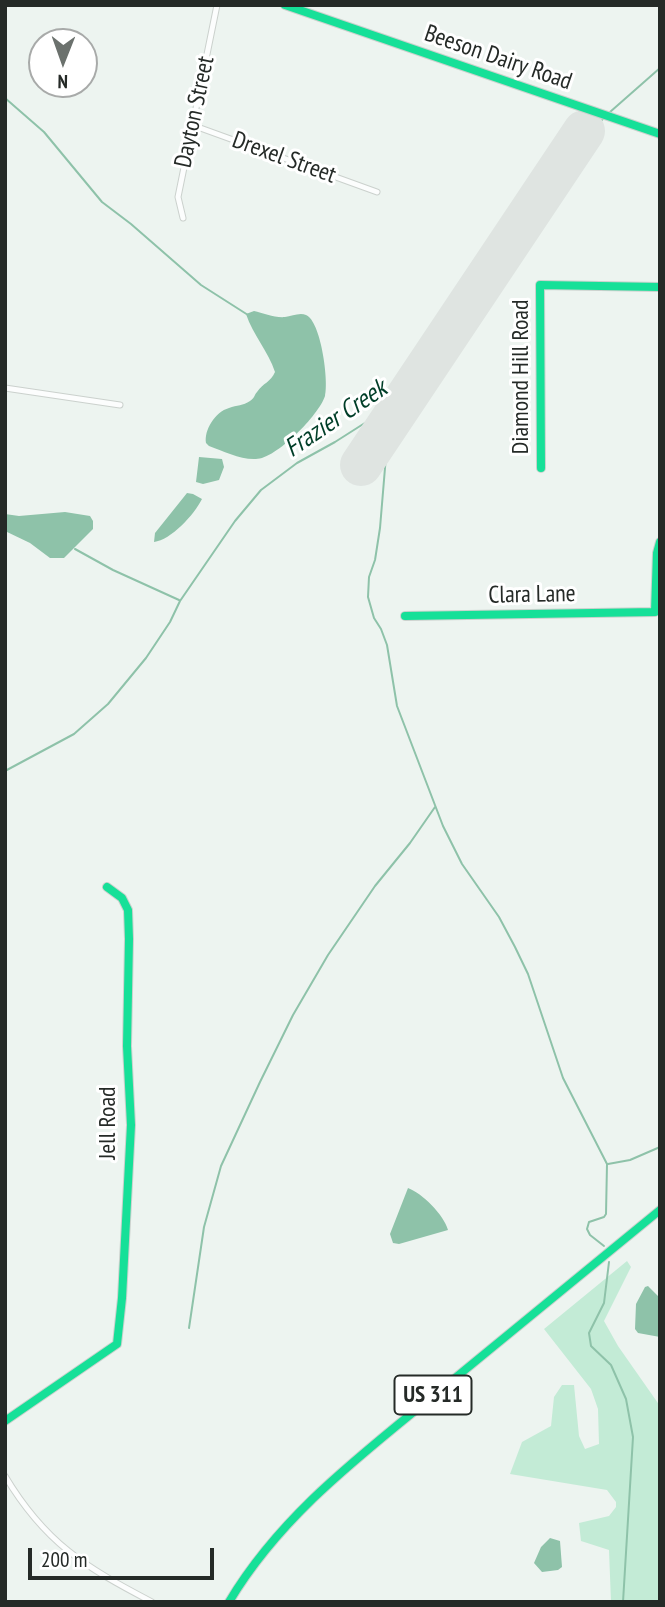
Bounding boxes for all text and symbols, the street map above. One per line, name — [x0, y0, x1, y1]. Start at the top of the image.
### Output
street label: Beeson Dairy Road — [420, 19, 576, 97]
north arrow — [28, 28, 98, 98]
street label: Dayton Street — [169, 54, 221, 170]
text: N — [57, 70, 68, 94]
street label: Drexel Street — [228, 126, 340, 190]
street label: Diamond Hill Road — [507, 300, 535, 454]
water label: Frazier Creek — [279, 373, 393, 465]
street label: Clara Lane — [488, 580, 576, 610]
street label: Jell Road — [94, 1087, 122, 1159]
road number: US 311 — [394, 1376, 472, 1414]
scale bar — [32, 1534, 217, 1578]
text: 200 m — [41, 1546, 87, 1573]

